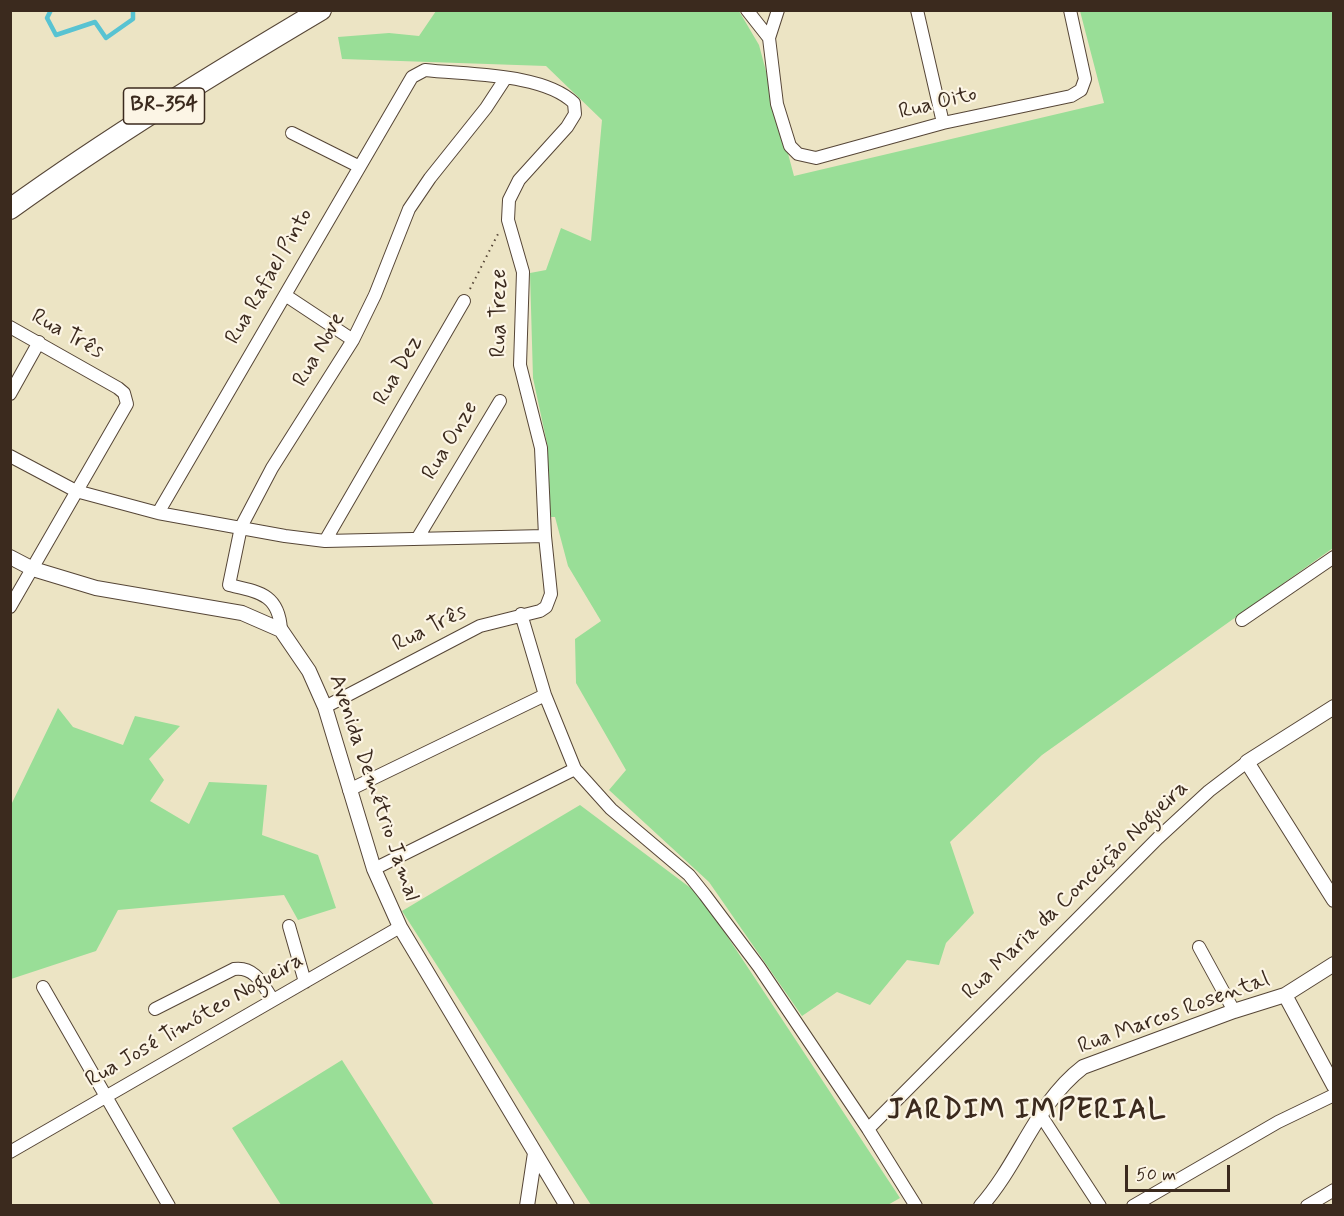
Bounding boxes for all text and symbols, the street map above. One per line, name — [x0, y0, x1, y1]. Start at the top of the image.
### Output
street label: Rua Oito — [896, 82, 980, 126]
road number: BR-354 — [124, 88, 204, 124]
street label: Rua Rafael Pinto — [220, 204, 320, 350]
street label: Rua Treze — [487, 269, 513, 357]
street label: Rua Três — [26, 304, 108, 366]
street label: Rua Nove — [288, 308, 352, 392]
street label: Rua Dez — [369, 331, 429, 411]
street label: Rua Onze — [417, 397, 485, 485]
street label: Rua Três — [389, 599, 471, 659]
street label: Avenida Demétrio Jamal — [322, 671, 424, 905]
street label: Rua Maria da Conceição Nogueira — [957, 776, 1195, 1006]
street label: Rua José Timóteo Nogueira — [81, 948, 309, 1094]
street label: Rua Marcos Rosental — [1075, 967, 1273, 1061]
district label: JARDIM IMPERIAL — [887, 1095, 1167, 1129]
scale bar — [1128, 1153, 1233, 1191]
text: 50 m — [1136, 1163, 1176, 1187]

